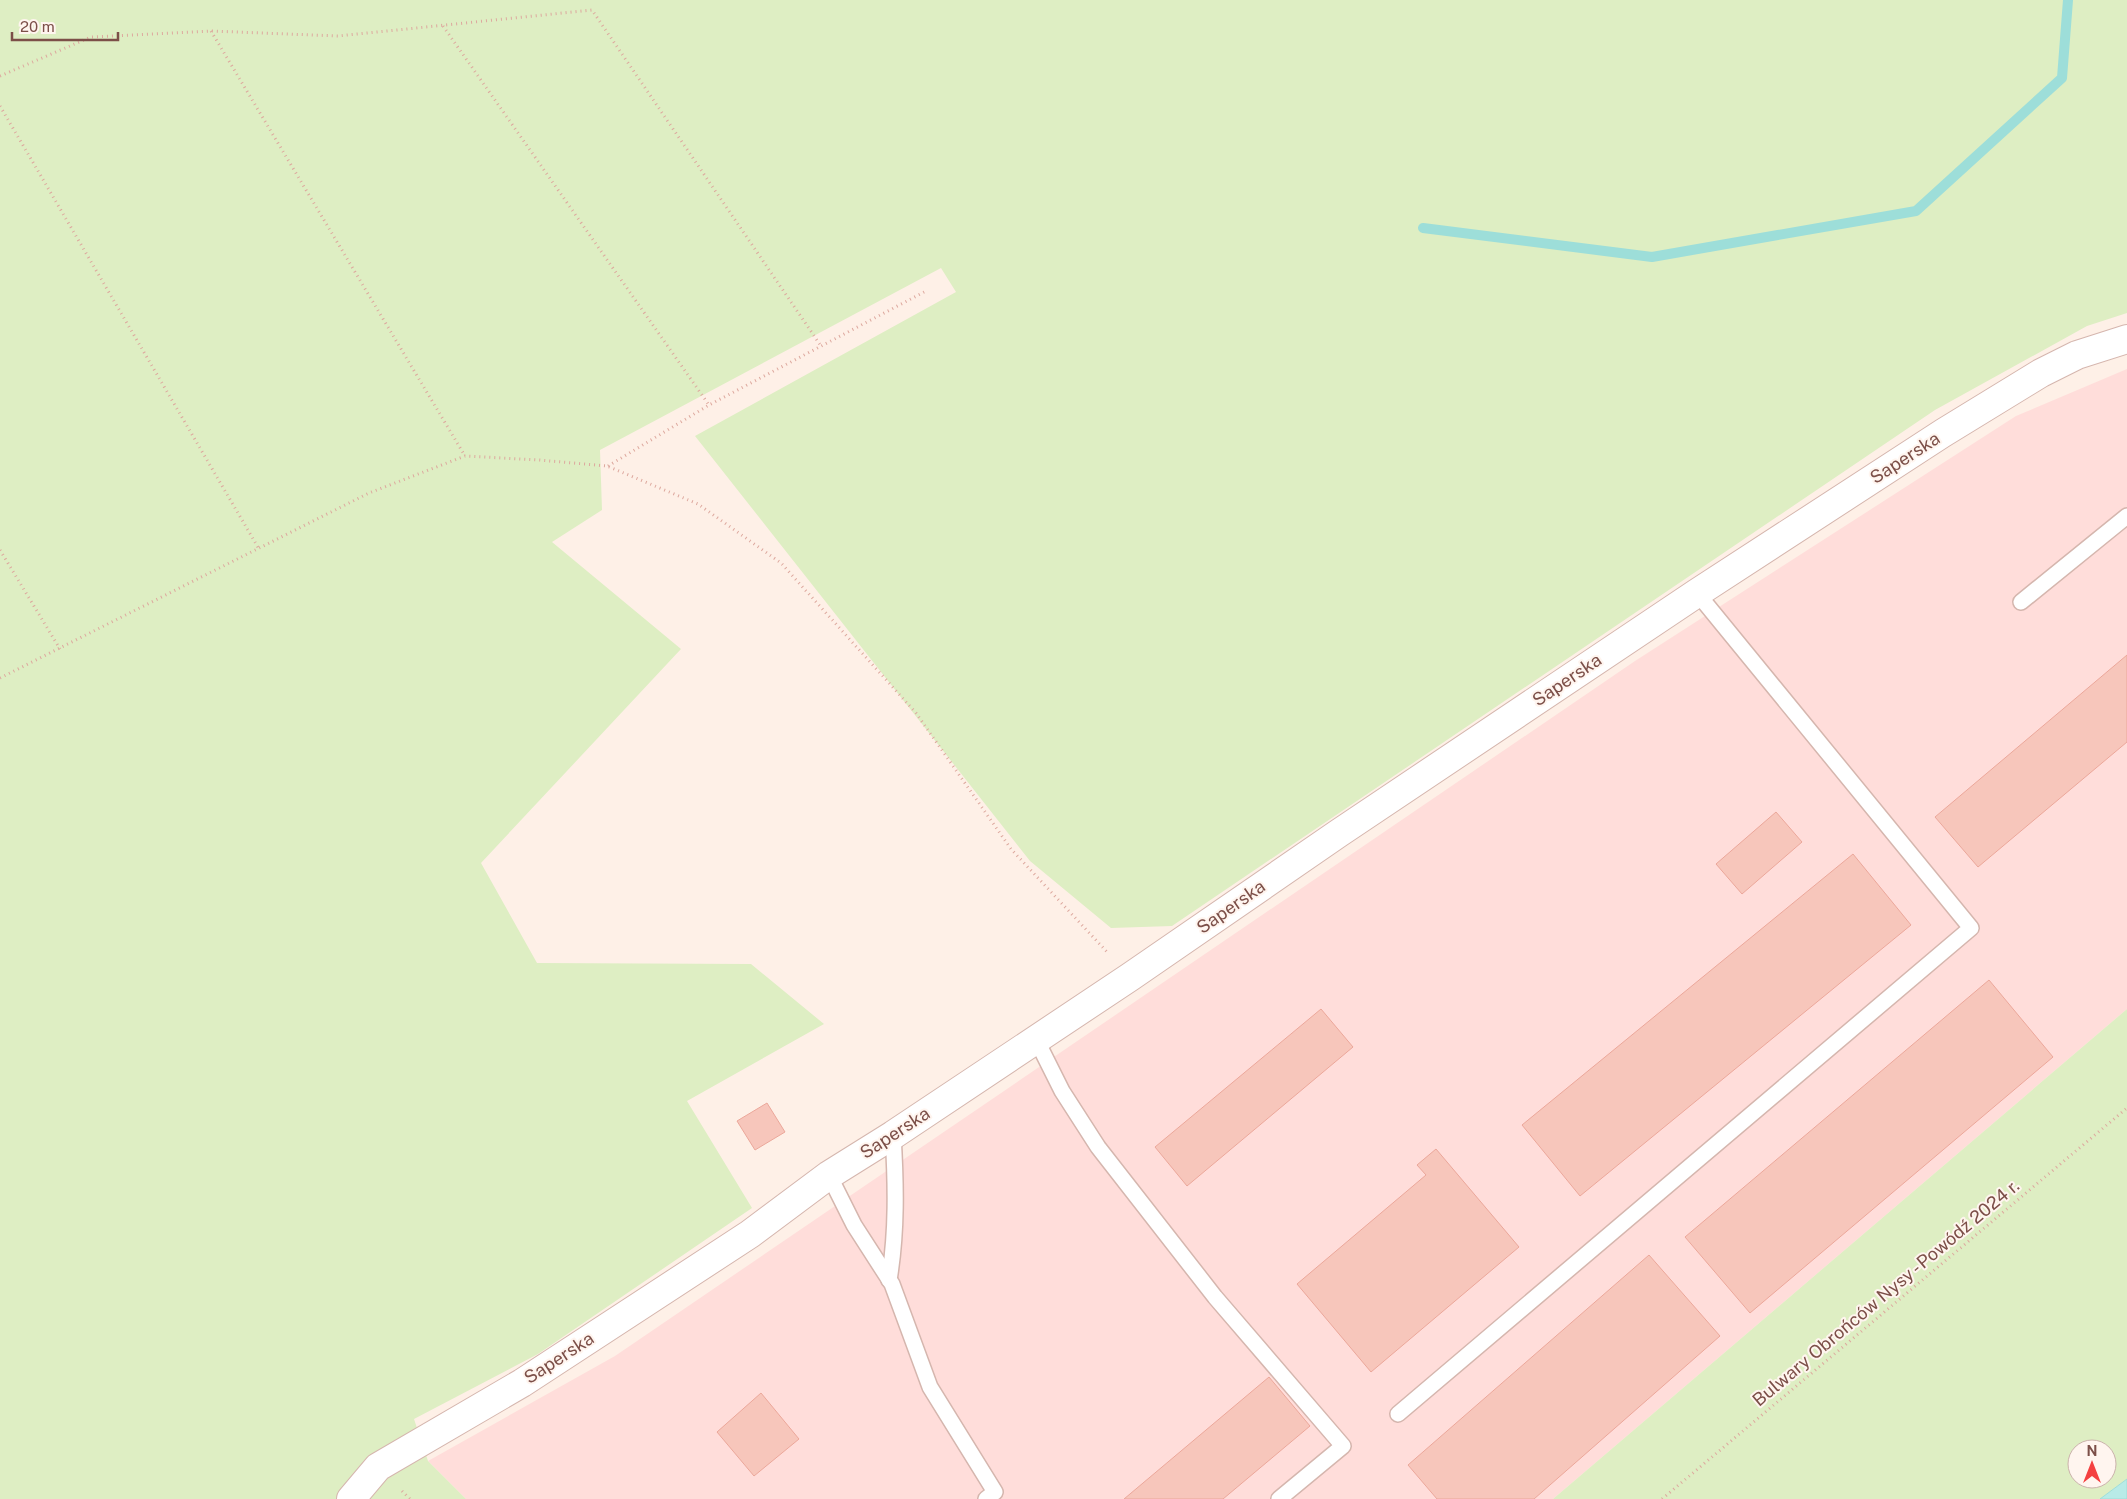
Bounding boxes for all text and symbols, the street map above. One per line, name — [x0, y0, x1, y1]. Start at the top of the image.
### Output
scale bar — [12, 10, 119, 42]
text: 20 m — [20, 18, 55, 35]
street label: Saperska — [1866, 427, 1943, 488]
street label: Saperska — [1528, 649, 1605, 710]
street label: Saperska — [1192, 875, 1269, 938]
street label: Saperska — [856, 1102, 933, 1163]
street label: Bulwary Obrońców Nysy - Powódź 2024 r. — [1748, 1175, 2023, 1410]
street label: Saperska — [520, 1327, 597, 1388]
north arrow — [2067, 1439, 2117, 1489]
text: N — [2087, 1443, 2097, 1459]

